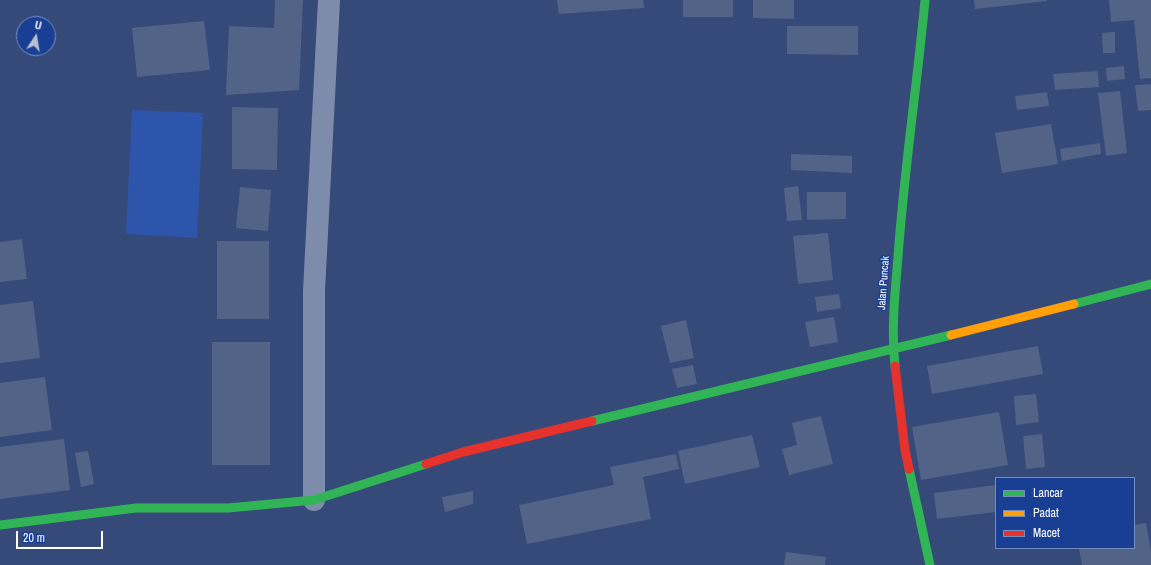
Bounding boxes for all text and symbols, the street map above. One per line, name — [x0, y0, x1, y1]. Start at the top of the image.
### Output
north arrow — [16, 16, 56, 56]
text: U — [34, 18, 43, 33]
street label: Jalan Puncak — [876, 256, 892, 310]
legend — [995, 477, 1135, 549]
text: Lancar — [1033, 485, 1063, 501]
text: Padat — [1033, 505, 1059, 521]
scale bar — [18, 523, 105, 549]
text: Macet — [1033, 525, 1060, 541]
text: 20 m — [23, 530, 45, 546]

